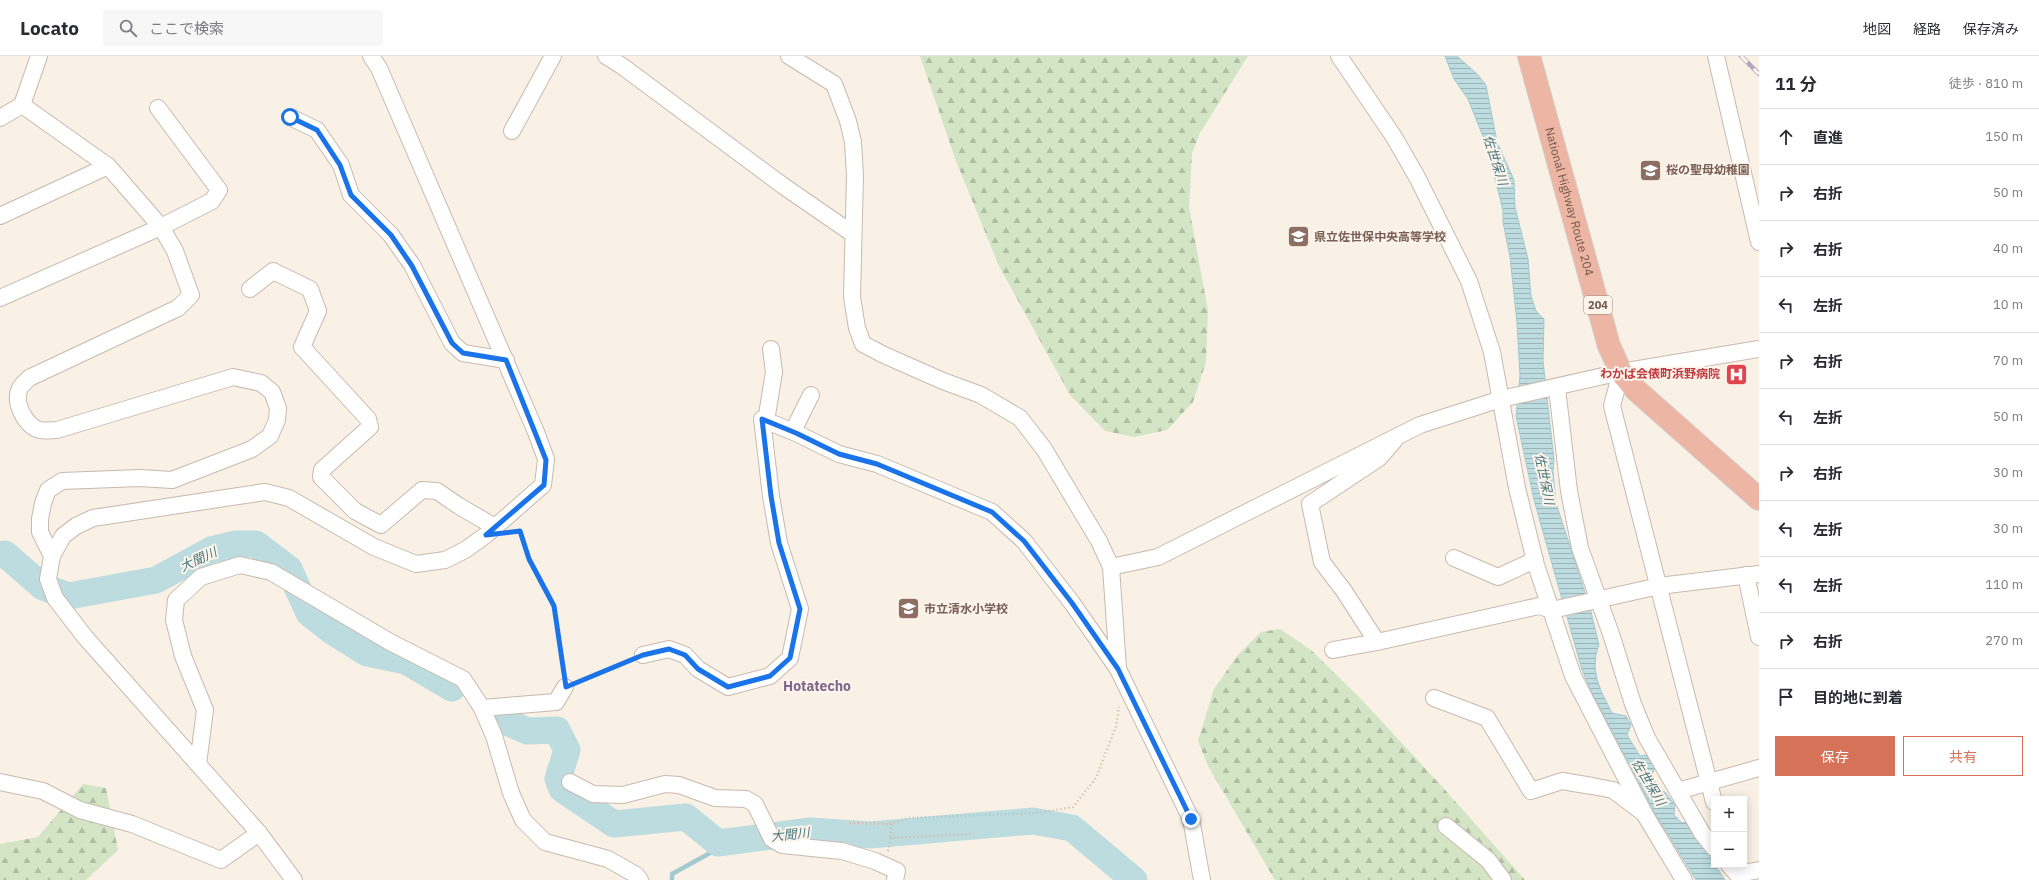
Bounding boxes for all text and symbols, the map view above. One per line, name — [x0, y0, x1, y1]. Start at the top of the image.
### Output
search box — [103, 10, 383, 46]
text: Locato — [20, 16, 79, 40]
icon: search — [117, 17, 139, 39]
text: ここで検索 — [149, 19, 224, 38]
text: 地図 — [1863, 20, 1891, 38]
text: 経路 — [1913, 20, 1941, 38]
text: 保存済み — [1963, 20, 2019, 38]
text: 11 分 — [1775, 73, 1816, 95]
text: 徒歩 · 810 m — [1949, 75, 2023, 92]
route start — [281, 108, 299, 126]
street label: National Highway Route 204 — [1542, 125, 1597, 277]
icon: ahead — [1775, 126, 1797, 148]
text: 直進 — [1813, 128, 1843, 147]
text: 150 m — [1985, 128, 2023, 145]
water label: 佐世保川 — [1479, 133, 1512, 189]
school or university icon: 桜の聖母幼稚園 — [1638, 157, 1664, 183]
place label: 桜の聖母幼稚園 — [1666, 162, 1750, 177]
icon: right — [1775, 182, 1797, 204]
text: 右折 — [1813, 184, 1843, 203]
text: 50 m — [1993, 184, 2023, 201]
school or university icon: 県立佐世保中央高等学校 — [1285, 224, 1311, 250]
place label: 県立佐世保中央高等学校 — [1314, 229, 1446, 244]
icon: right — [1775, 238, 1797, 260]
text: 右折 — [1813, 240, 1843, 259]
text: 40 m — [1993, 240, 2023, 257]
icon: left — [1775, 294, 1797, 316]
road number: 204 — [1584, 296, 1612, 314]
text: 左折 — [1813, 296, 1843, 315]
text: 10 m — [1993, 296, 2023, 313]
icon: right — [1775, 350, 1797, 372]
text: 右折 — [1813, 352, 1843, 371]
text: 70 m — [1993, 352, 2023, 369]
hospital icon: わかば会俵町浜野病院 — [1723, 361, 1749, 387]
place label: わかば会俵町浜野病院 — [1600, 366, 1720, 381]
icon: left — [1775, 406, 1797, 428]
text: 左折 — [1813, 408, 1843, 427]
text: 50 m — [1993, 408, 2023, 425]
water label: 佐世保川 — [1531, 452, 1559, 508]
icon: right — [1775, 462, 1797, 484]
text: 右折 — [1813, 464, 1843, 483]
text: 30 m — [1993, 464, 2023, 481]
icon: left — [1775, 518, 1797, 540]
text: 左折 — [1813, 520, 1843, 539]
text: 30 m — [1993, 520, 2023, 537]
water label: 大聞川 — [177, 543, 221, 575]
icon: left — [1775, 574, 1797, 596]
text: 左折 — [1813, 576, 1843, 595]
text: 110 m — [1985, 576, 2023, 593]
school or university icon: 市立清水小学校 — [895, 596, 921, 622]
place label: 市立清水小学校 — [924, 601, 1008, 616]
icon: right — [1775, 630, 1797, 652]
text: 右折 — [1813, 632, 1843, 651]
text: 270 m — [1985, 632, 2023, 649]
district label: Hotatecho — [783, 677, 851, 695]
icon: arrive — [1775, 686, 1797, 708]
text: 目的地に到着 — [1813, 688, 1903, 707]
button: 保存 — [1775, 736, 1895, 776]
button: 共有 — [1903, 736, 2023, 776]
water label: 佐世保川 — [1628, 756, 1670, 811]
map controls — [1711, 796, 1747, 868]
button: + — [1711, 796, 1747, 832]
route end — [1182, 810, 1200, 828]
water label: 大聞川 — [770, 824, 812, 845]
button: − — [1711, 832, 1747, 868]

